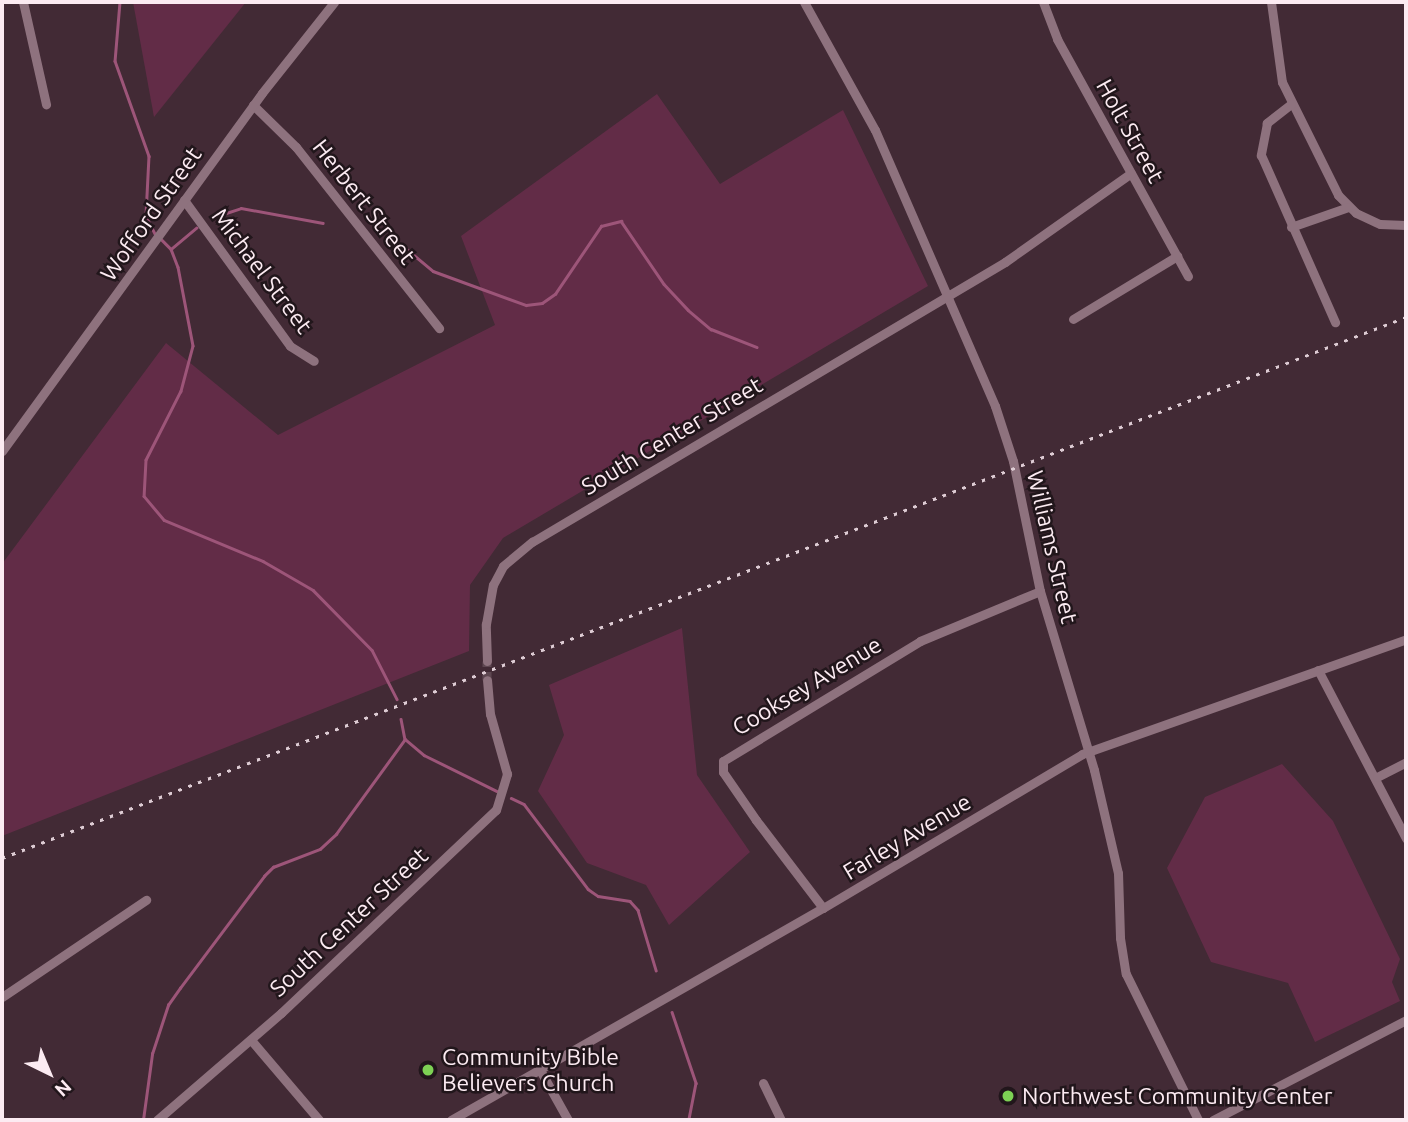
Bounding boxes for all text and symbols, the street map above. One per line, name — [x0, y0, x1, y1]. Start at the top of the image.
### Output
street label: Holt Street — [1090, 74, 1170, 188]
street label: Herbert Street — [307, 134, 421, 270]
street label: Wofford Street — [95, 142, 207, 286]
street label: Michael Street — [206, 203, 318, 339]
street label: South Center Street — [577, 371, 767, 501]
street label: Williams Street — [1021, 468, 1083, 626]
street label: Cooksey Avenue — [727, 631, 887, 741]
street label: Farley Avenue — [838, 788, 976, 886]
street label: South Center Street — [264, 842, 434, 1002]
north arrow — [14, 1038, 84, 1108]
place label: Community Bible Believers Church — [442, 1043, 619, 1097]
marker: Community Bible Believers Church — [420, 1062, 436, 1078]
text: N — [51, 1075, 76, 1101]
place label: Northwest Community Center — [1022, 1082, 1332, 1110]
marker: Northwest Community Center — [1000, 1088, 1016, 1104]

